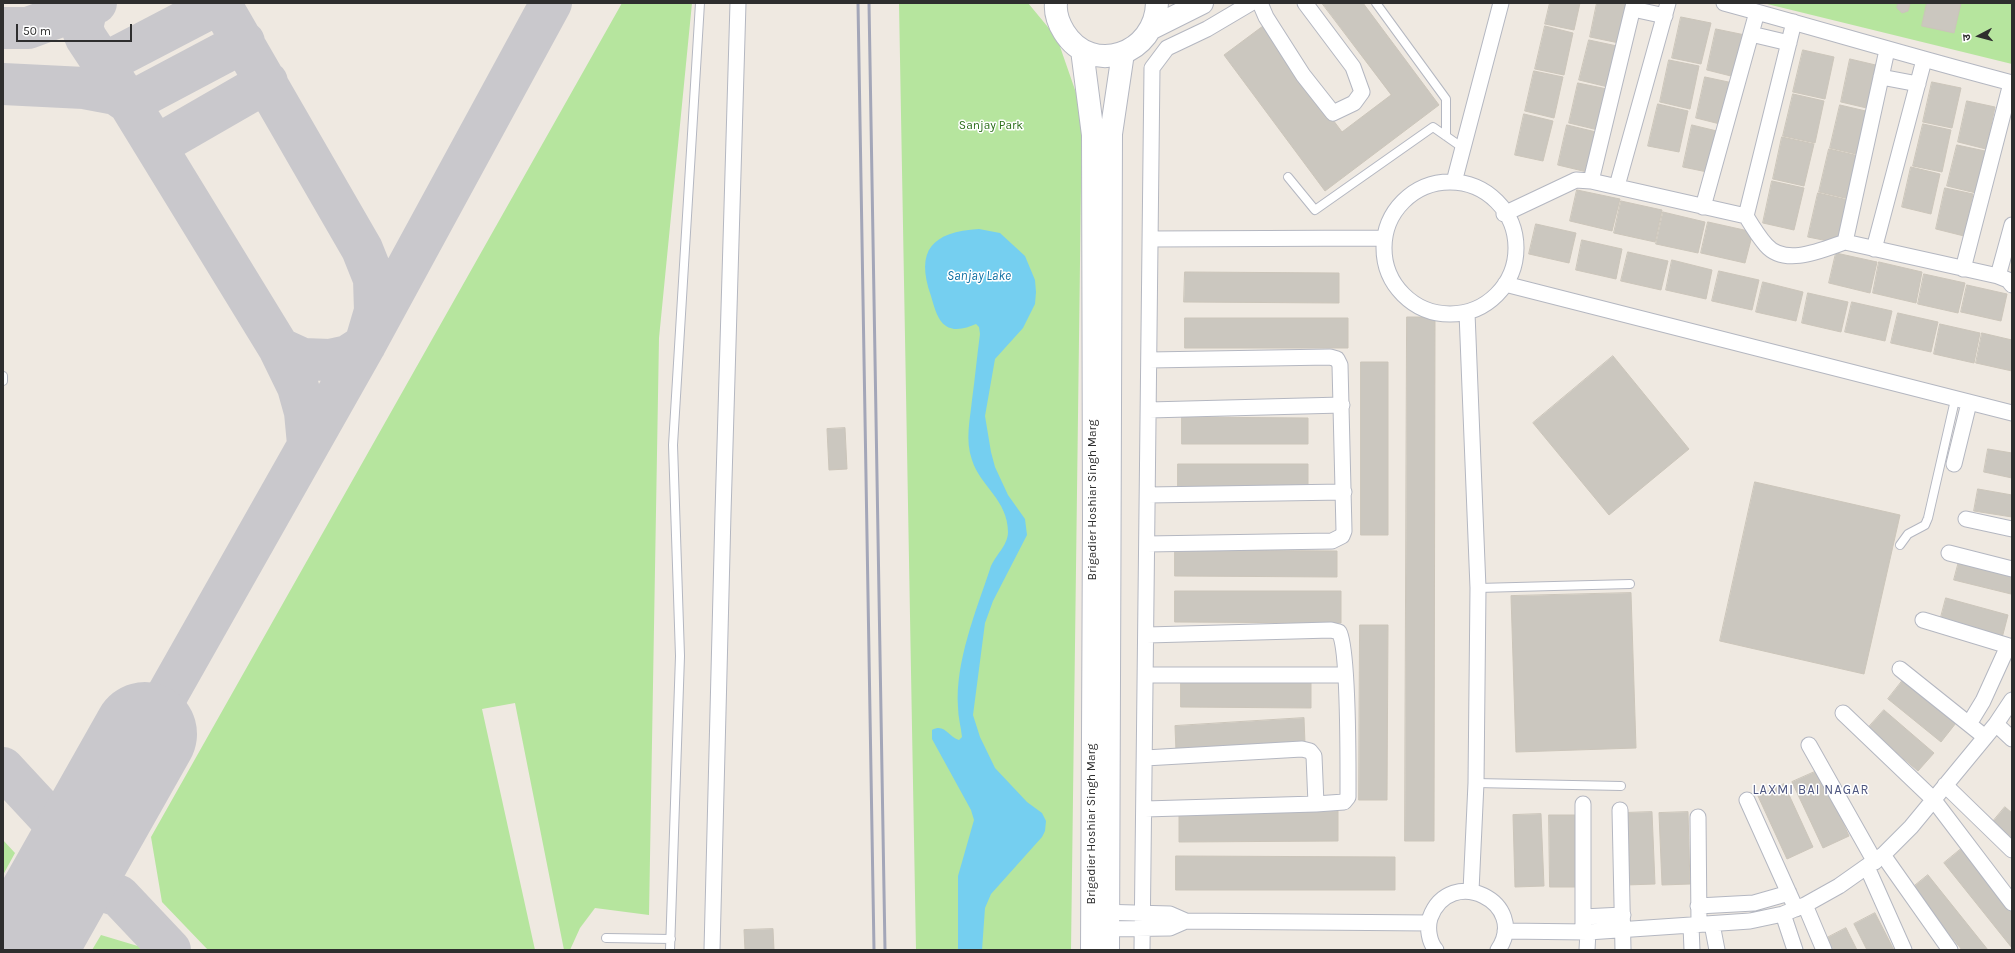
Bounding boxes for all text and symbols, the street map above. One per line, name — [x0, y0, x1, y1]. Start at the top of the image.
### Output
scale bar — [18, 16, 134, 42]
north arrow — [1959, 16, 1999, 56]
text: 50 m — [23, 24, 51, 38]
text: उ — [1960, 33, 1973, 41]
park label: Sanjay Park — [959, 119, 1023, 133]
water label: Sanjay Lake — [947, 268, 1011, 284]
street label: Brigadier Hoshiar Singh Marg — [1086, 420, 1100, 580]
street label: Brigadier Hoshiar Singh Marg — [1085, 744, 1099, 904]
district label: LAXMI BAI NAGAR — [1752, 782, 1870, 798]

